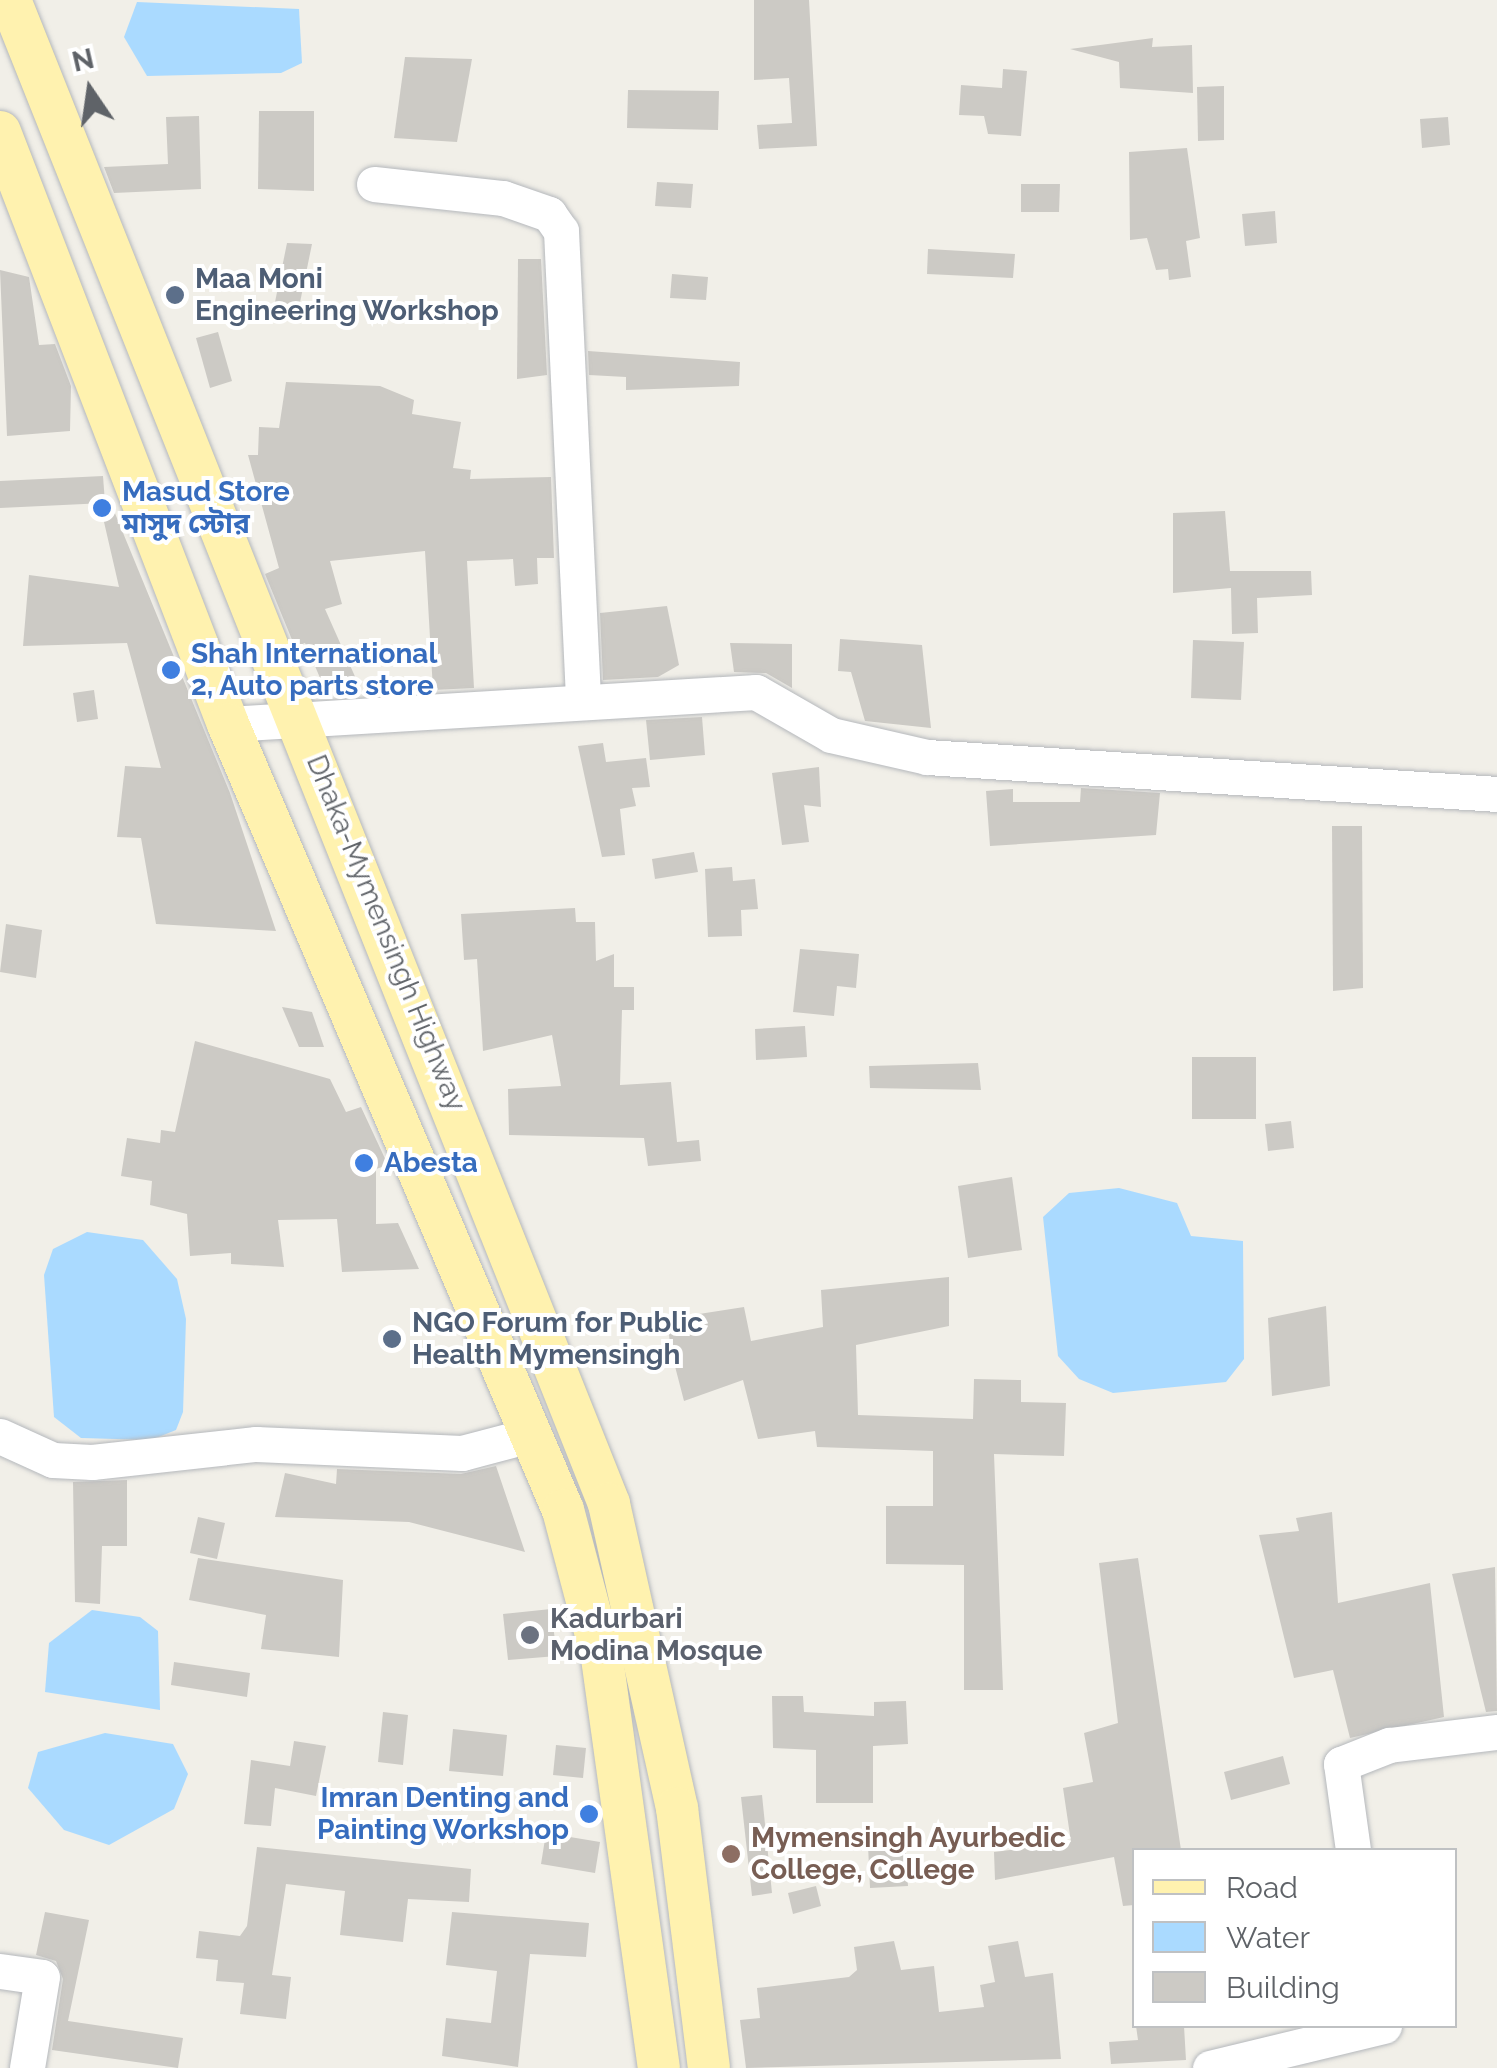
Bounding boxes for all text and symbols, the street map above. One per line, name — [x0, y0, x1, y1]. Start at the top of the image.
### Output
north arrow — [40, 40, 140, 140]
text: N — [69, 42, 97, 79]
place label: Maa Moni Engineering Workshop — [195, 262, 500, 328]
marker: Maa Moni Engineering Workshop — [164, 284, 186, 306]
place label: Masud Store মাসুদ স্টোর — [122, 475, 290, 541]
marker: Masud Store মাসুদ স্টোর — [91, 497, 113, 519]
place label: Shah International 2, Auto parts store — [191, 637, 437, 703]
marker: Shah International 2, Auto parts store — [160, 659, 182, 681]
street label: Dhaka-Mymensingh Highway — [299, 750, 473, 1116]
place label: Abesta — [384, 1146, 478, 1180]
marker: Abesta — [353, 1152, 375, 1174]
place label: NGO Forum for Public Health Mymensingh — [412, 1306, 704, 1372]
marker: NGO Forum for Public Health Mymensingh — [381, 1328, 403, 1350]
place label: Kadurbari Modina Mosque — [550, 1602, 762, 1668]
marker: Kadurbari Modina Mosque — [519, 1624, 541, 1646]
place label: Imran Denting and Painting Workshop — [316, 1781, 569, 1847]
marker: Imran Denting and Painting Workshop — [578, 1803, 600, 1825]
place label: Mymensingh Ayurbedic College, College — [751, 1821, 1067, 1887]
marker: Mymensingh Ayurbedic College, College — [720, 1843, 742, 1865]
legend — [1132, 1848, 1457, 2028]
text: Road — [1226, 1870, 1298, 1905]
text: Water — [1226, 1920, 1310, 1955]
text: Building — [1226, 1970, 1340, 2005]

